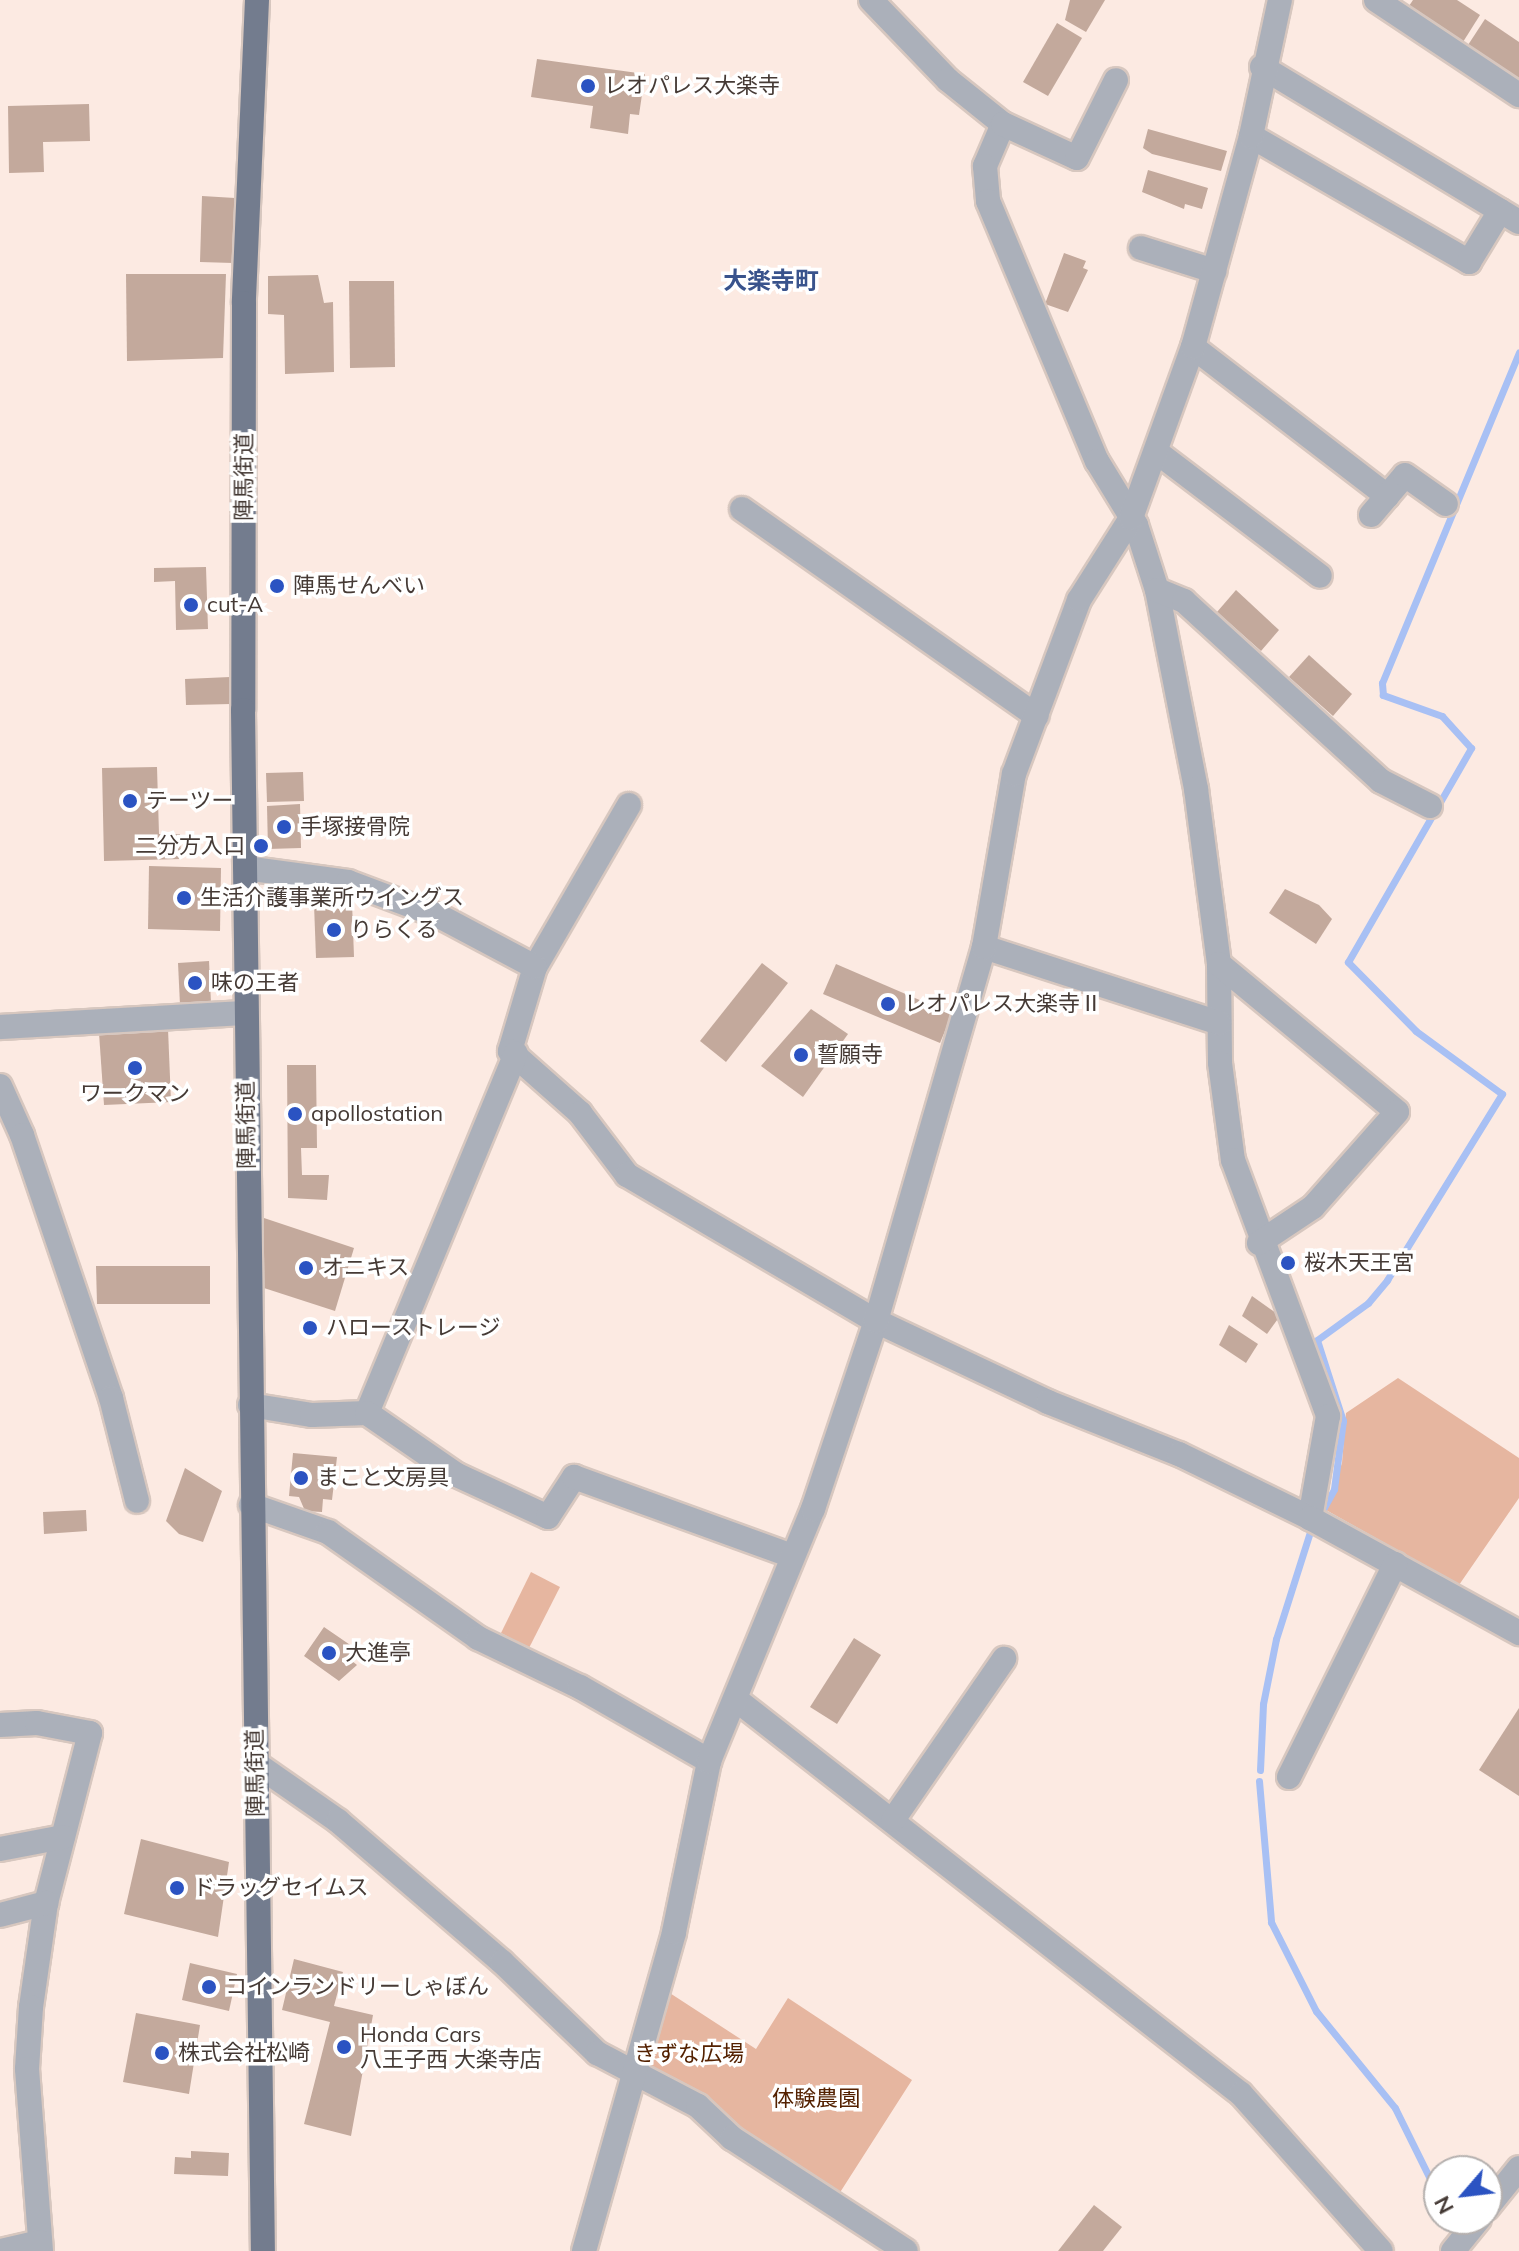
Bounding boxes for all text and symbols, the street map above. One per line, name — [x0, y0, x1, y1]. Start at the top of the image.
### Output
place label: レオパレス大楽寺 — [604, 73, 780, 99]
marker: レオパレス大楽寺 — [579, 77, 597, 95]
district label: 大楽寺町 — [723, 267, 819, 295]
street label: 陣馬街道 — [231, 433, 257, 521]
place label: 陣馬せんべい — [293, 573, 425, 599]
marker: 陣馬せんべい — [268, 577, 286, 595]
place label: cut-A — [207, 592, 263, 618]
marker: cut-A — [182, 596, 200, 614]
place label: テーツー — [146, 788, 234, 814]
marker: テーツー — [121, 792, 139, 810]
place label: 手塚接骨院 — [300, 814, 410, 840]
marker: 手塚接骨院 — [275, 818, 293, 836]
place label: 二分方入口 — [135, 833, 245, 859]
marker: 二分方入口 — [252, 837, 270, 855]
place label: 生活介護事業所ウイングス — [200, 885, 464, 911]
marker: 生活介護事業所ウイングス — [175, 889, 193, 907]
place label: りらくる — [350, 917, 438, 943]
marker: りらくる — [325, 921, 343, 939]
place label: 味の王者 — [211, 970, 299, 996]
marker: 味の王者 — [186, 974, 204, 992]
place label: レオパレス大楽寺Ⅱ — [904, 991, 1102, 1017]
marker: レオパレス大楽寺Ⅱ — [879, 995, 897, 1013]
place label: 誓願寺 — [817, 1042, 883, 1068]
marker: 誓願寺 — [792, 1046, 810, 1064]
marker: ワークマン — [126, 1059, 144, 1077]
place label: ワークマン — [80, 1081, 190, 1107]
street label: 陣馬街道 — [232, 1081, 260, 1169]
place label: apollostation — [311, 1101, 443, 1127]
marker: apollostation — [286, 1105, 304, 1123]
place label: 桜木天王宮 — [1304, 1250, 1414, 1276]
marker: 桜木天王宮 — [1279, 1254, 1297, 1272]
place label: オニキス — [322, 1255, 410, 1281]
marker: オニキス — [297, 1259, 315, 1277]
place label: ハローストレージ — [326, 1315, 502, 1341]
marker: ハローストレージ — [301, 1319, 319, 1337]
place label: まこと文房具 — [317, 1465, 449, 1491]
marker: まこと文房具 — [292, 1469, 310, 1487]
place label: 大進亭 — [345, 1640, 411, 1666]
marker: 大進亭 — [320, 1644, 338, 1662]
street label: 陣馬街道 — [241, 1729, 269, 1817]
place label: ドラッグセイムス — [193, 1875, 369, 1901]
marker: ドラッグセイムス — [168, 1879, 186, 1897]
place label: コインランドリーしゃぼん — [225, 1974, 489, 2000]
marker: コインランドリーしゃぼん — [200, 1978, 218, 1996]
place label: Honda Cars 八王子西 大楽寺店 — [360, 2021, 542, 2072]
marker: Honda Cars 八王子西 大楽寺店 — [335, 2038, 353, 2056]
place label: 株式会社松崎 — [178, 2040, 310, 2066]
park label: きずな広場 — [634, 2041, 744, 2067]
marker: 株式会社松崎 — [153, 2044, 171, 2062]
park label: 体験農園 — [772, 2086, 860, 2112]
north arrow — [1423, 2155, 1503, 2235]
text: N — [1427, 2191, 1460, 2219]

